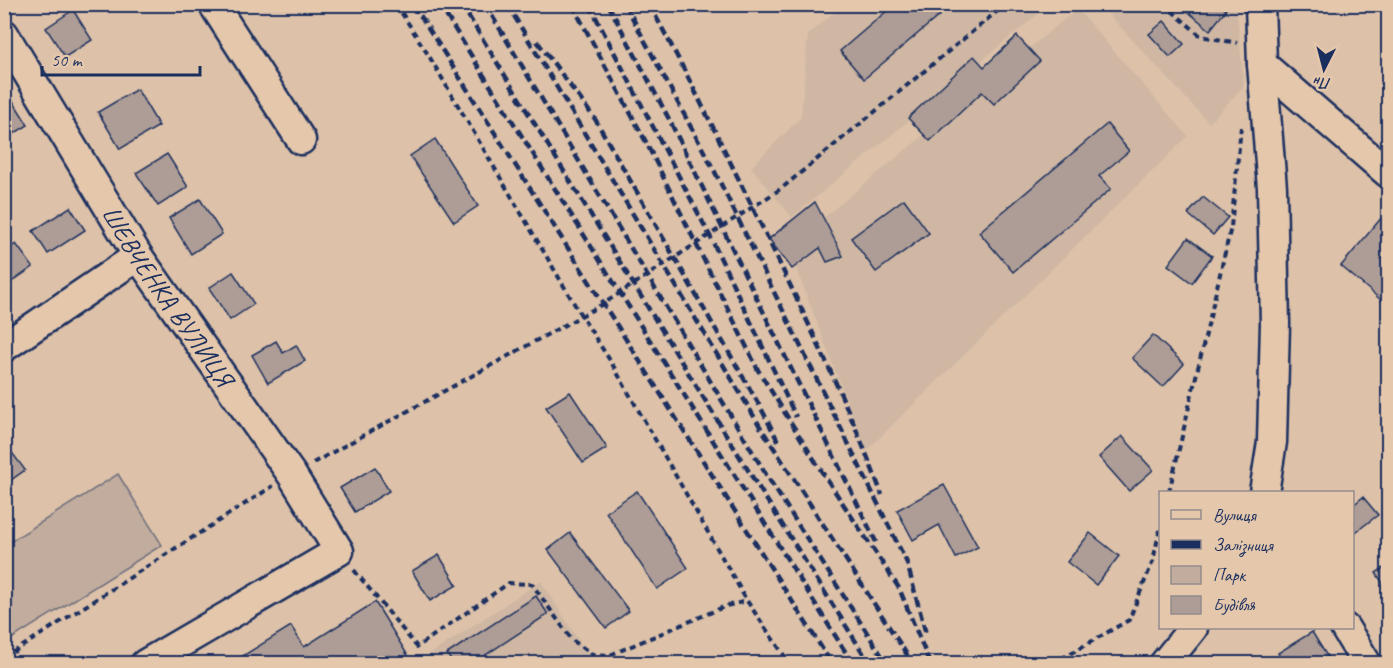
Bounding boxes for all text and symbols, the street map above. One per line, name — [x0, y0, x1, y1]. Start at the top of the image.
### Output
scale bar — [42, 39, 200, 77]
north arrow — [1294, 39, 1354, 99]
text: 50 m — [51, 49, 84, 71]
text: Пн — [1312, 72, 1332, 94]
street label: ШЕВЧЕНКА ВУЛИЦЯ — [94, 200, 243, 396]
legend — [1159, 491, 1354, 629]
text: Вулиця — [1213, 504, 1257, 526]
text: Залізниця — [1213, 534, 1274, 557]
text: Парк — [1213, 564, 1247, 586]
text: Будівля — [1213, 594, 1256, 616]

